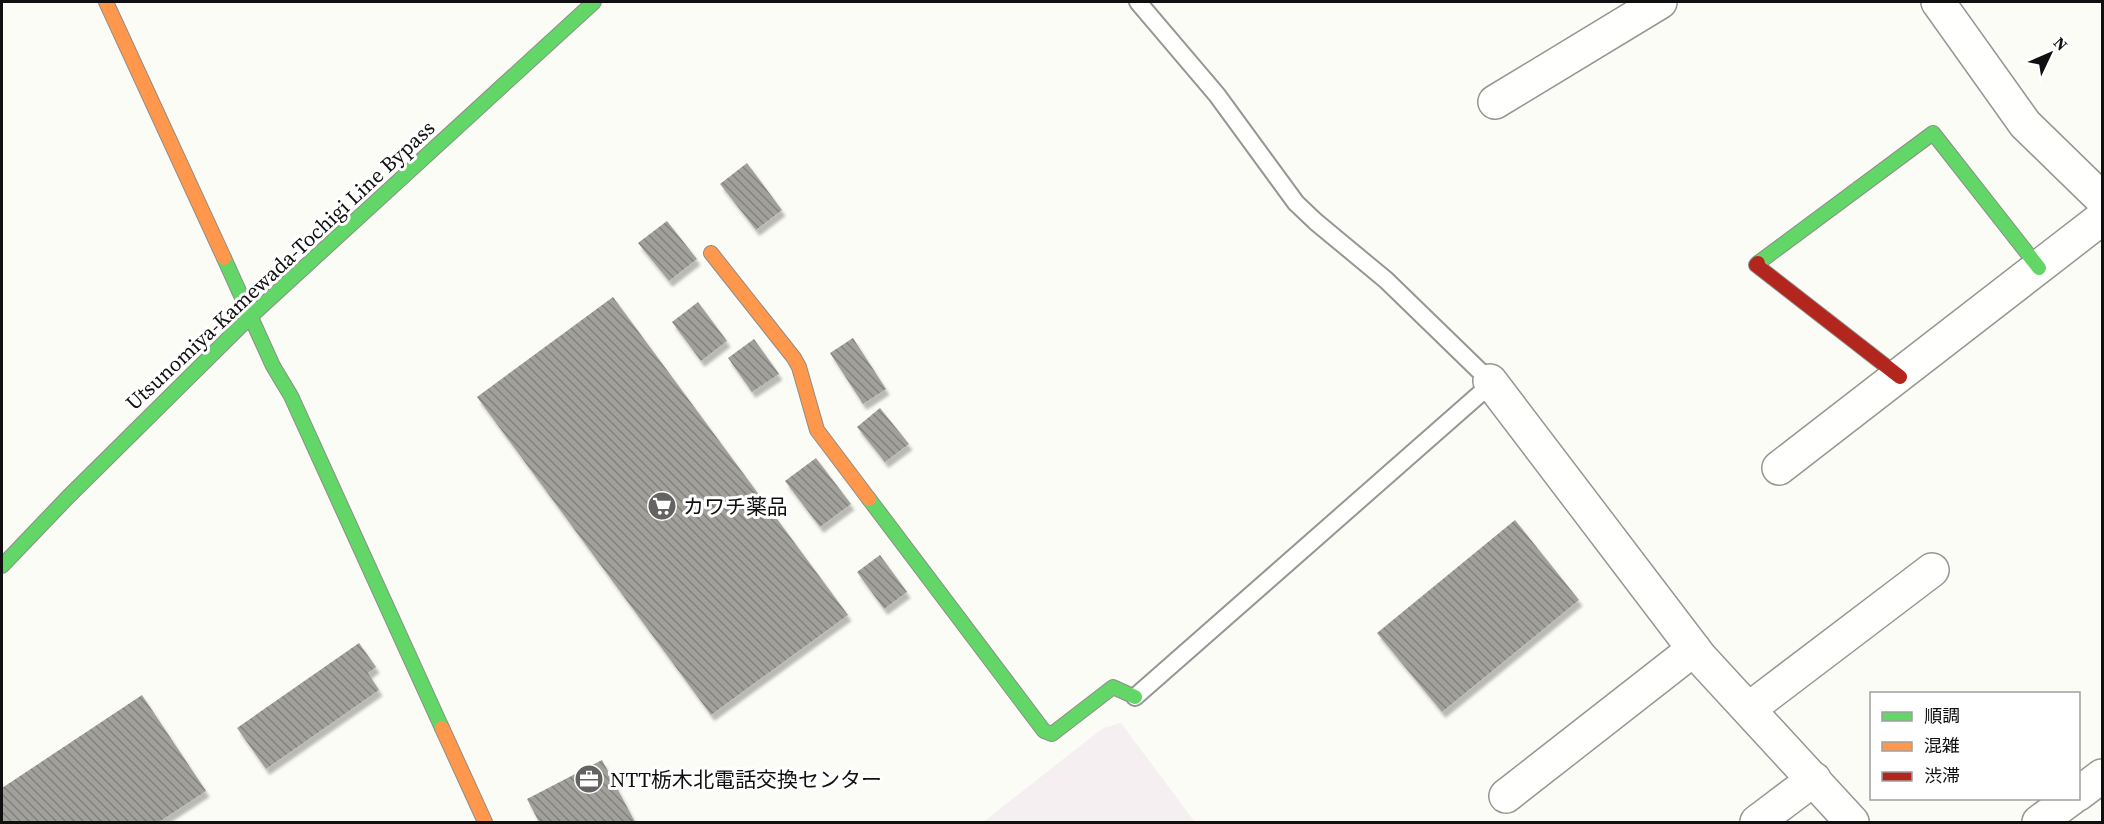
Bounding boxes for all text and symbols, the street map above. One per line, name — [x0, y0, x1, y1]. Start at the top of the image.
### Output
north arrow — [2020, 24, 2080, 84]
text: N — [2049, 32, 2073, 56]
street label: Utsunomiya-Kamewada-Tochigi Line Bypass — [119, 113, 441, 417]
supermarket icon: カワチ薬品 — [646, 490, 678, 522]
place label: カワチ薬品 — [683, 492, 788, 521]
legend — [1870, 692, 2080, 800]
text: 順調 — [1924, 703, 1960, 728]
text: 混雑 — [1924, 733, 1960, 758]
office icon: NTT栃木北電話交換センター — [573, 763, 605, 795]
text: 渋滞 — [1924, 763, 1960, 788]
place label: NTT栃木北電話交換センター — [610, 765, 882, 794]

